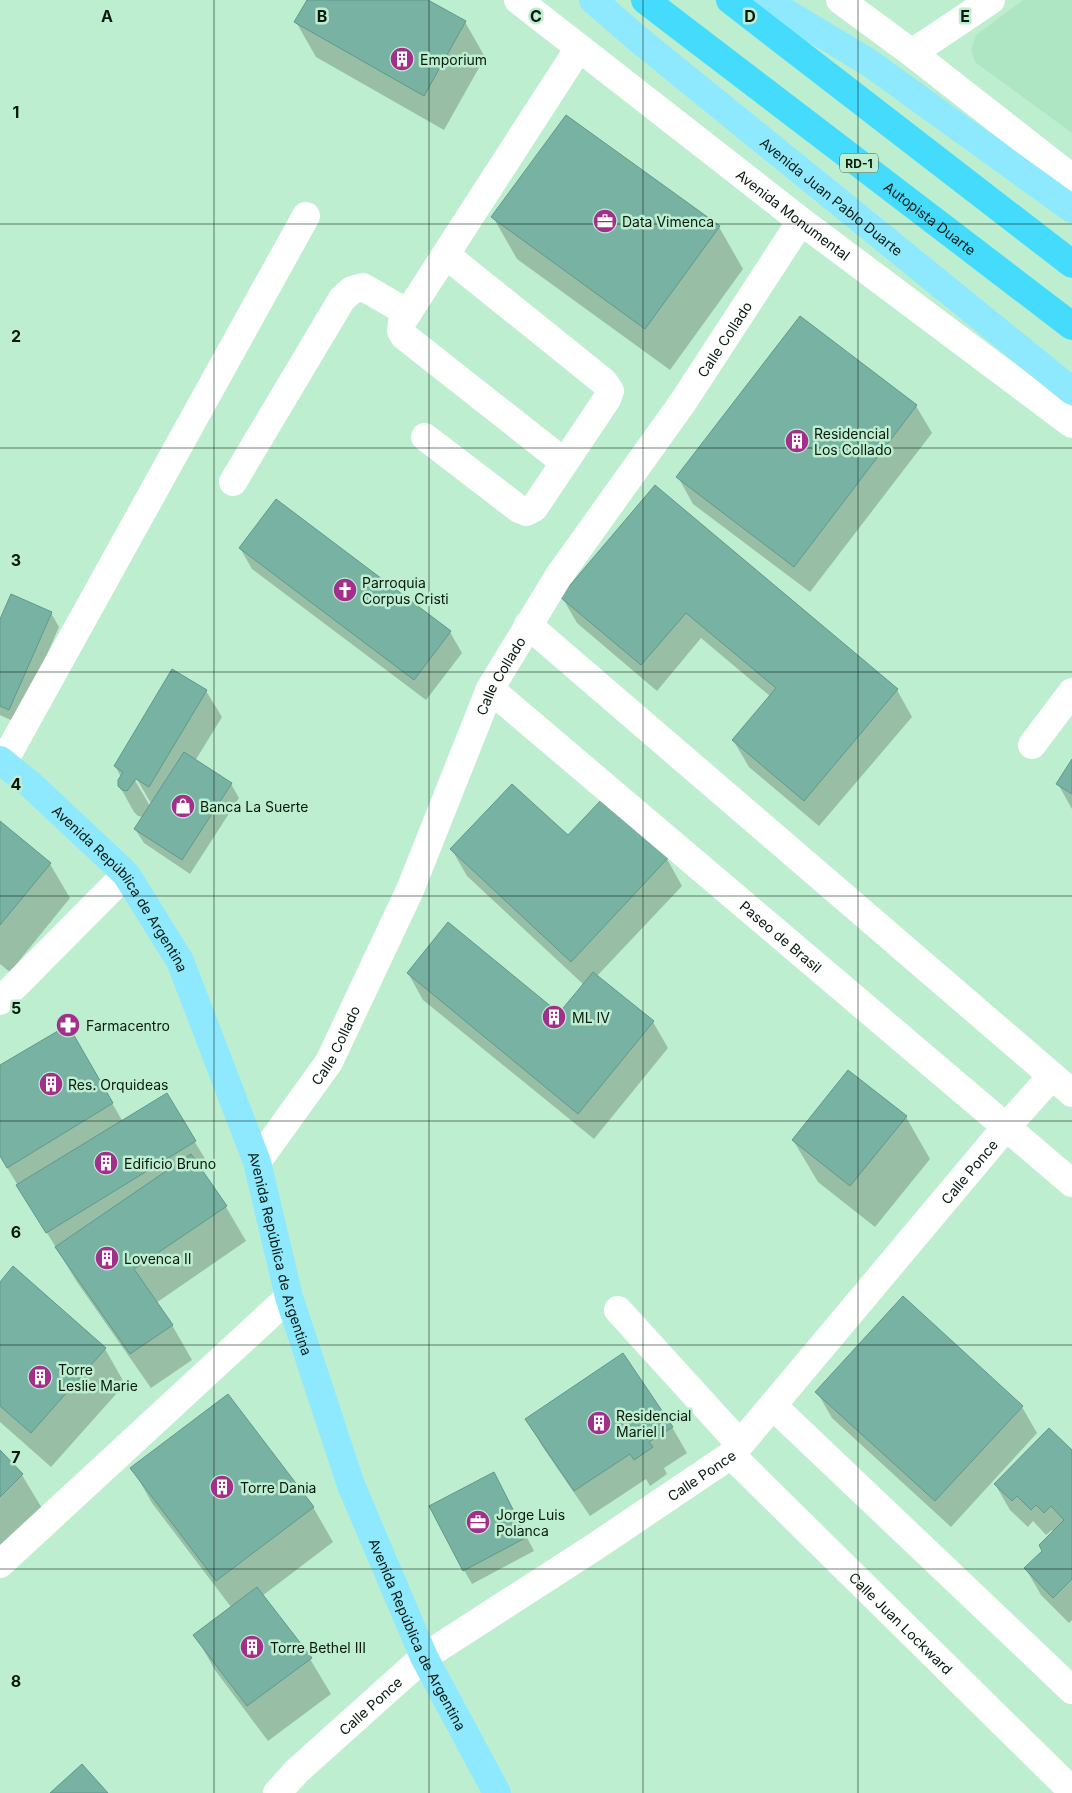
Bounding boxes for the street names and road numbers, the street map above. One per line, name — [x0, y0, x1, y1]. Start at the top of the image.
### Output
street label: Avenida Juan Pablo Duarte — [757, 133, 906, 259]
road number: RD-1 — [840, 154, 878, 172]
street label: Avenida Monumental — [733, 165, 854, 263]
street label: Autopista Duarte — [881, 177, 980, 258]
street label: Calle Collado — [693, 298, 755, 380]
street label: Calle Collado — [472, 633, 528, 718]
street label: Avenida República de Argentina — [49, 801, 192, 974]
street label: Paseo de Brasil — [737, 897, 826, 976]
street label: Calle Collado — [307, 1003, 363, 1088]
street label: Calle Ponce — [937, 1136, 1001, 1207]
street label: Avenida República de Argentina — [245, 1149, 316, 1357]
street label: Calle Ponce — [664, 1446, 739, 1504]
street label: Avenida República de Argentina — [366, 1536, 470, 1733]
street label: Calle Juan Lockward — [846, 1568, 956, 1677]
street label: Calle Ponce — [335, 1673, 405, 1738]

